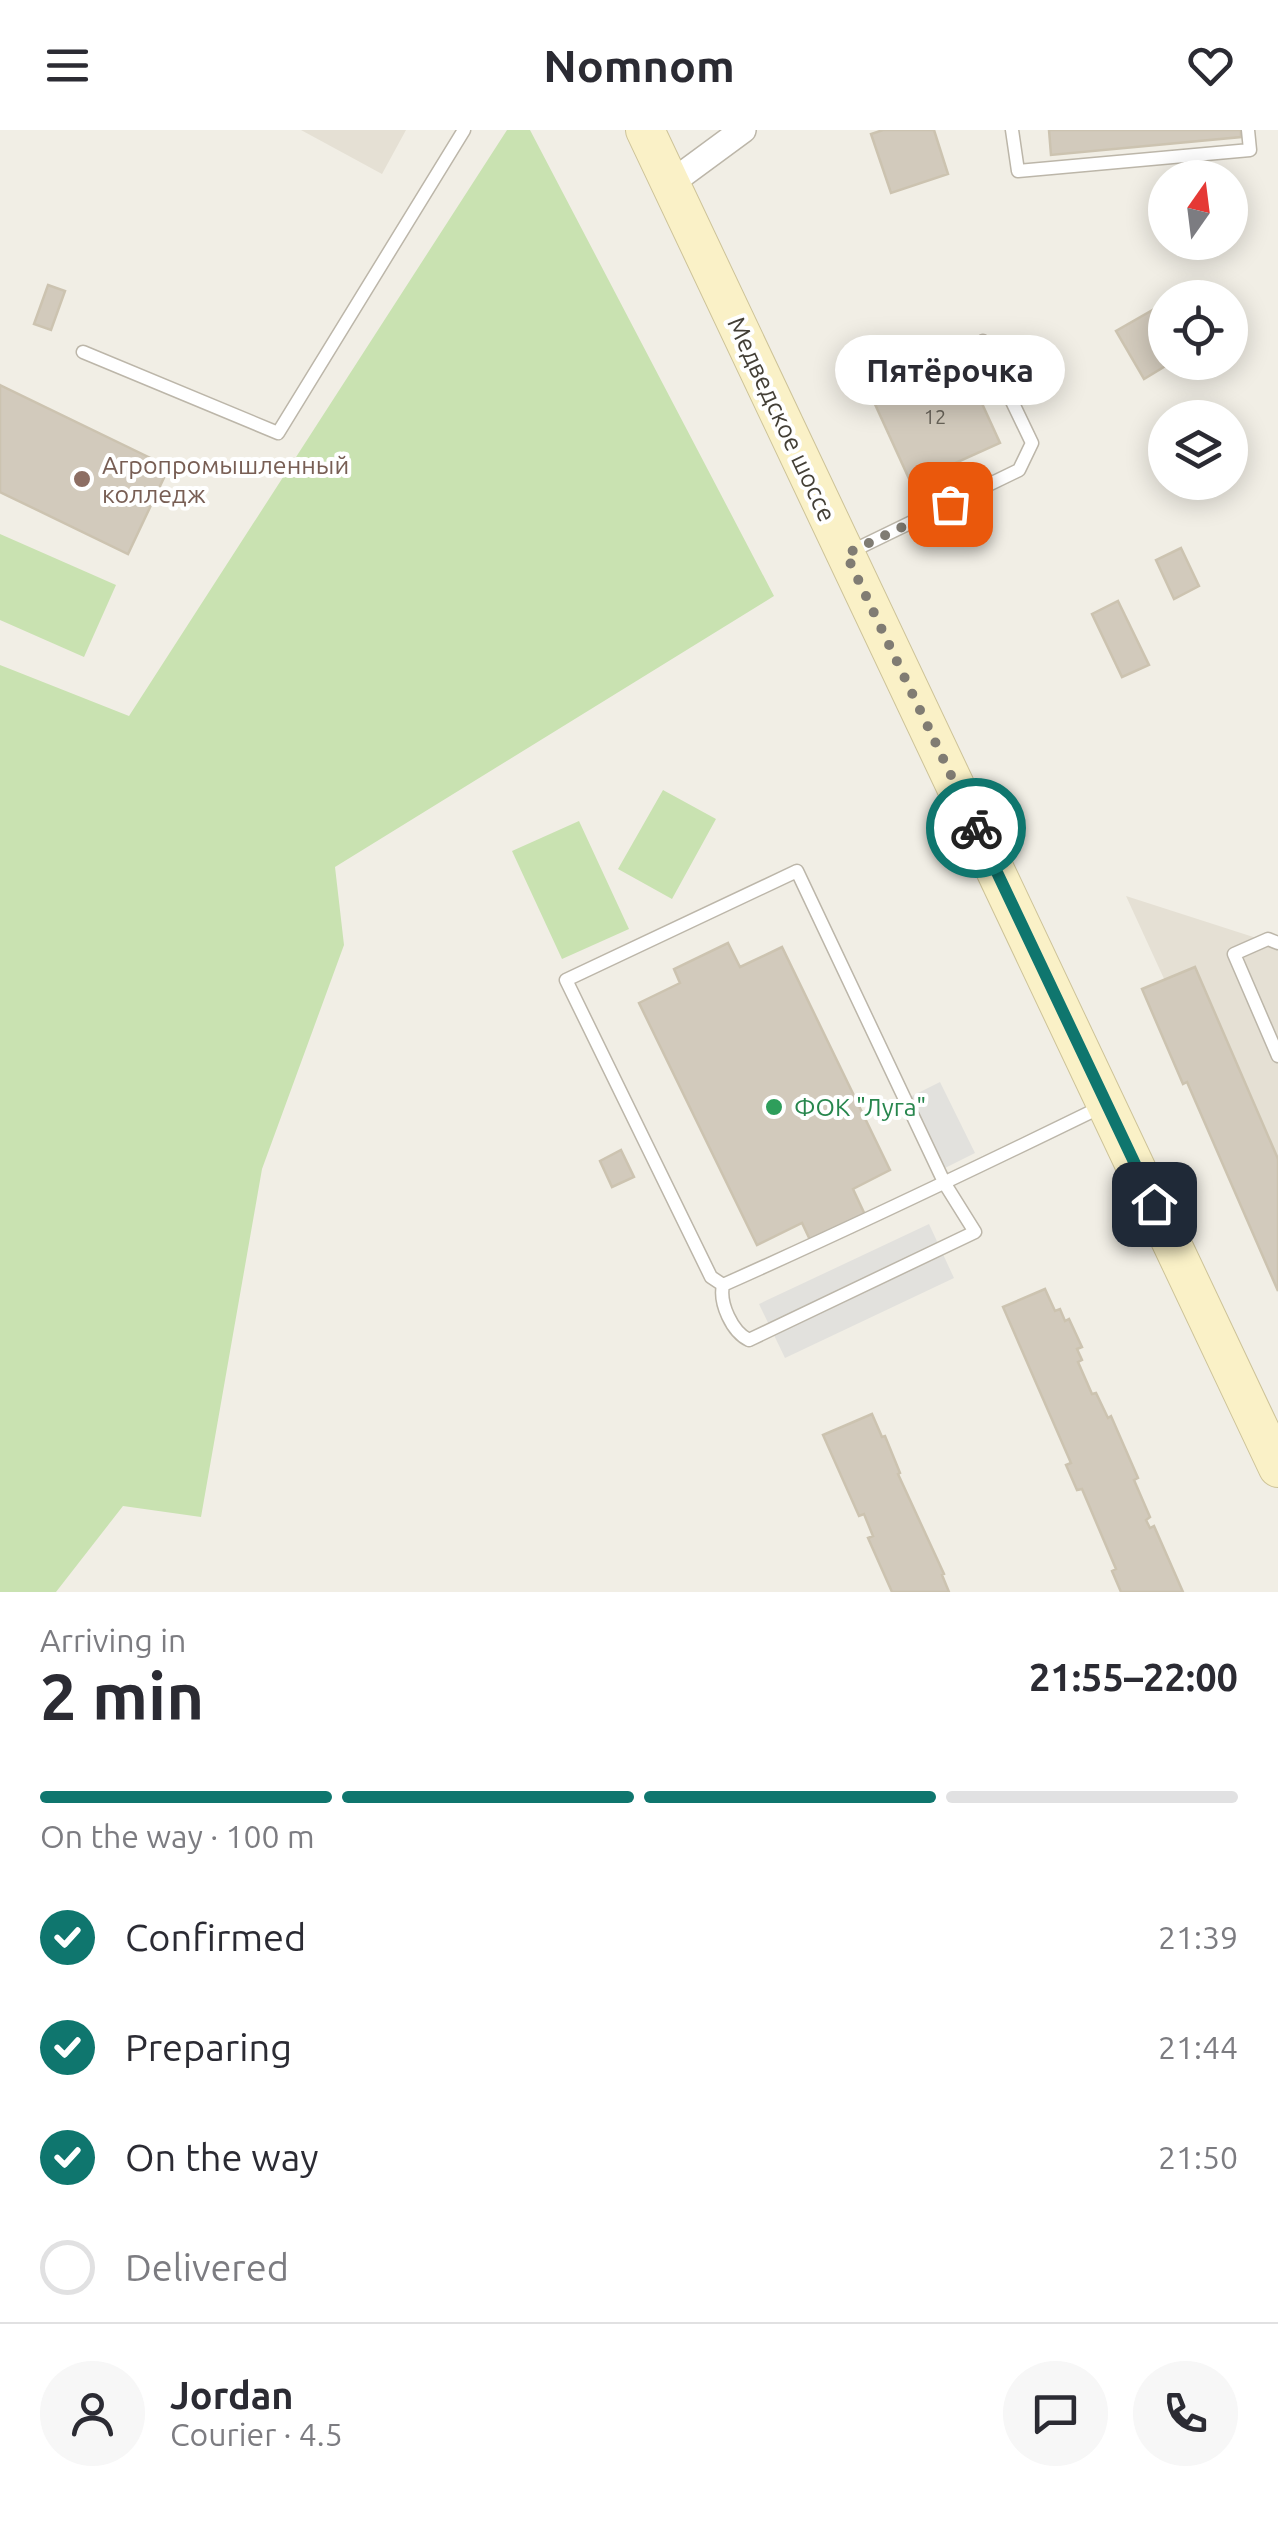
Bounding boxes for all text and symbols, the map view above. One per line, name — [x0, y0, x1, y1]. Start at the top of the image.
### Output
icon: menu — [40, 38, 95, 93]
icon: heart — [1183, 38, 1238, 93]
text: Nomnom — [543, 40, 735, 91]
north arrow — [1148, 160, 1248, 260]
map controls — [1148, 160, 1248, 500]
button: locate — [1148, 280, 1248, 380]
street label: Медведское шоссе — [722, 312, 842, 526]
callout: Пятёрочка — [835, 334, 1065, 404]
text: Пятёрочка — [866, 352, 1034, 388]
button: layers — [1148, 400, 1248, 500]
house number: 12 — [924, 405, 946, 428]
place label: Агропромышленный колледж — [102, 451, 349, 508]
pin — [908, 462, 993, 547]
marker: Агропромышленный колледж — [71, 468, 93, 490]
icon: bag — [923, 477, 978, 532]
courier — [926, 778, 1026, 878]
icon: bike — [949, 801, 1004, 856]
place label: ФОК "Луга" — [794, 1093, 926, 1121]
marker: ФОК "Луга" — [763, 1096, 785, 1118]
pin — [1112, 1162, 1197, 1247]
icon: home — [1127, 1177, 1182, 1232]
text: Arriving in — [40, 1622, 186, 1658]
text: 21:55–22:00 — [1029, 1656, 1238, 1698]
text: 2 min — [40, 1659, 204, 1732]
text: On the way · 100 m — [40, 1818, 315, 1854]
icon: check — [40, 1910, 95, 1965]
text: Confirmed — [125, 1916, 306, 1958]
text: 21:39 — [1158, 1919, 1238, 1955]
icon: check — [40, 2020, 95, 2075]
text: Preparing — [125, 2026, 292, 2068]
text: 21:44 — [1158, 2029, 1238, 2065]
icon: check — [40, 2130, 95, 2185]
text: On the way — [125, 2136, 318, 2178]
text: 21:50 — [1158, 2139, 1238, 2175]
text: Delivered — [125, 2246, 289, 2288]
button: person — [40, 2361, 145, 2466]
button: chat — [1003, 2361, 1108, 2466]
button: phone — [1133, 2361, 1238, 2466]
text: Jordan — [170, 2374, 294, 2416]
text: Courier · 4.5 — [170, 2416, 343, 2452]

